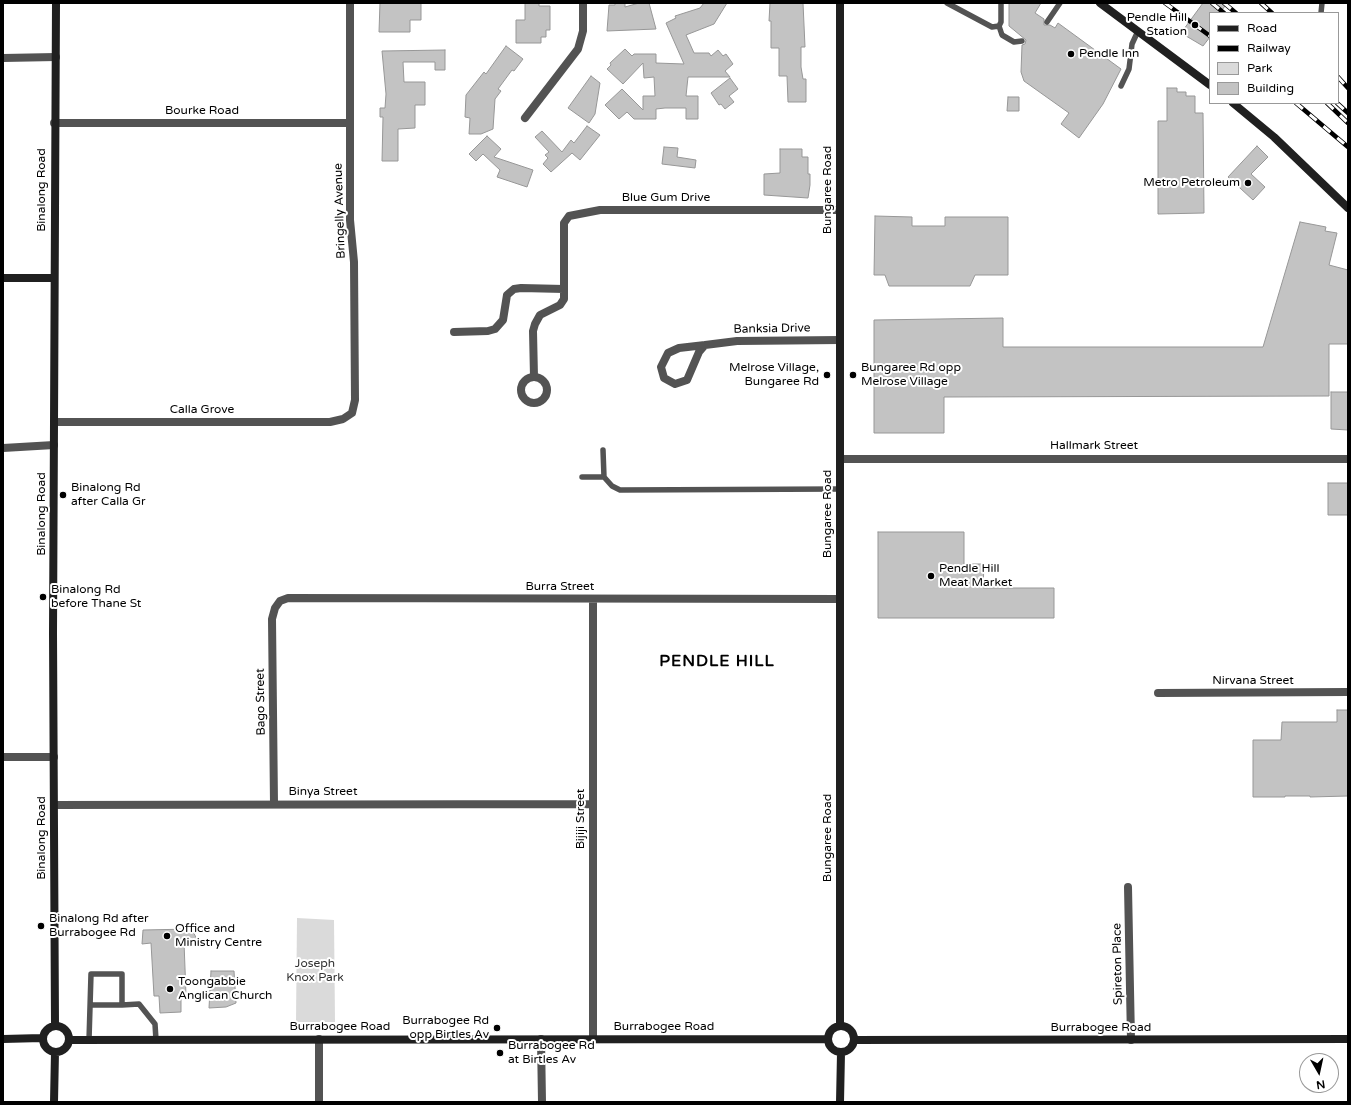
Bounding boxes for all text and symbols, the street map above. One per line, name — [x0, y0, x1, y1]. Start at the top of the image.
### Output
place label: Pendle Hill Station — [1127, 11, 1187, 39]
legend — [1209, 12, 1339, 104]
marker: Pendle Hill Station — [1190, 20, 1200, 30]
text: Road — [1247, 21, 1277, 35]
text: Railway — [1247, 41, 1291, 55]
place label: Pendle Inn — [1079, 47, 1139, 61]
marker: Pendle Inn — [1066, 49, 1076, 59]
text: Park — [1247, 61, 1273, 75]
text: Building — [1247, 81, 1294, 95]
street label: Bourke Road — [165, 104, 239, 118]
street label: Bungaree Road — [821, 146, 835, 234]
street label: Binalong Road — [35, 148, 49, 232]
street label: Bringelly Avenue — [331, 163, 349, 259]
place label: Metro Petroleum — [1143, 176, 1240, 190]
marker: Metro Petroleum — [1243, 178, 1253, 188]
street label: Blue Gum Drive — [622, 191, 710, 205]
street label: Banksia Drive — [733, 321, 811, 337]
place label: Melrose Village, Bungaree Rd — [729, 361, 819, 389]
place label: Bungaree Rd opp Melrose Village — [861, 361, 961, 389]
marker: Melrose Village, Bungaree Rd — [822, 370, 832, 380]
marker: Bungaree Rd opp Melrose Village — [848, 370, 858, 380]
street label: Calla Grove — [170, 403, 234, 417]
street label: Hallmark Street — [1050, 439, 1138, 453]
street label: Bungaree Road — [821, 470, 835, 558]
street label: Binalong Road — [35, 472, 49, 556]
place label: Binalong Rd after Calla Gr — [71, 481, 146, 509]
marker: Binalong Rd after Calla Gr — [58, 490, 68, 500]
place label: Pendle Hill Meat Market — [939, 562, 1012, 590]
marker: Pendle Hill Meat Market — [926, 571, 936, 581]
street label: Burra Street — [526, 580, 594, 594]
place label: Binalong Rd before Thane St — [51, 583, 141, 611]
marker: Binalong Rd before Thane St — [38, 592, 48, 602]
district label: PENDLE HILL — [659, 652, 775, 672]
street label: Bago Street — [253, 668, 269, 736]
street label: Nirvana Street — [1212, 674, 1294, 688]
street label: Binya Street — [289, 785, 357, 799]
street label: Bijiji Street — [574, 789, 588, 849]
street label: Bungaree Road — [821, 794, 835, 882]
street label: Binalong Road — [35, 796, 49, 880]
place label: Binalong Rd after Burrabogee Rd — [49, 912, 149, 940]
marker: Binalong Rd after Burrabogee Rd — [36, 921, 46, 931]
place label: Office and Ministry Centre — [175, 922, 262, 950]
street label: Spireton Place — [1110, 923, 1126, 1005]
marker: Office and Ministry Centre — [162, 931, 172, 941]
park label: Joseph Knox Park — [286, 957, 344, 985]
place label: Toongabbie Anglican Church — [178, 975, 272, 1003]
marker: Toongabbie Anglican Church — [165, 984, 175, 994]
place label: Burrabogee Rd opp Birtles Av — [402, 1014, 489, 1042]
street label: Burrabogee Road — [290, 1020, 390, 1034]
street label: Burrabogee Road — [614, 1020, 714, 1034]
street label: Burrabogee Road — [1051, 1021, 1151, 1035]
marker: Burrabogee Rd opp Birtles Av — [492, 1023, 502, 1033]
place label: Burrabogee Rd at Birtles Av — [508, 1039, 595, 1067]
marker: Burrabogee Rd at Birtles Av — [495, 1048, 505, 1058]
north arrow — [1299, 1053, 1339, 1093]
text: N — [1315, 1077, 1326, 1091]

